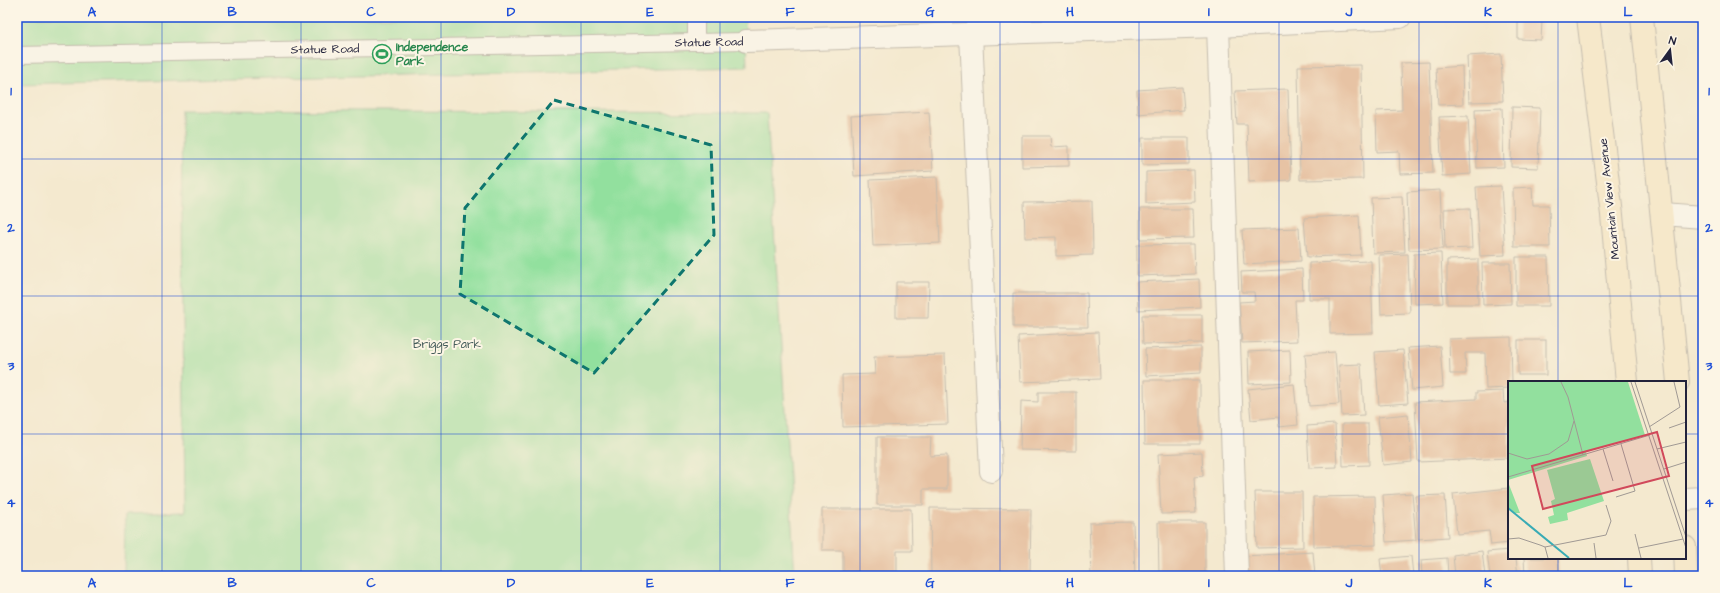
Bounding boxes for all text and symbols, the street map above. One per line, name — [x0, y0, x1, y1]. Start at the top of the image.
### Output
text: A — [88, 3, 97, 21]
text: B — [227, 3, 237, 21]
text: C — [366, 3, 376, 21]
text: D — [507, 3, 516, 21]
text: E — [646, 3, 654, 21]
text: F — [785, 3, 795, 21]
text: G — [925, 3, 935, 21]
text: H — [1066, 3, 1074, 21]
text: I — [1208, 3, 1210, 21]
text: J — [1345, 3, 1353, 21]
text: K — [1484, 3, 1492, 21]
text: L — [1623, 3, 1633, 21]
north arrow — [1650, 30, 1690, 70]
street label: Statue Road — [675, 33, 743, 52]
text: N — [1667, 33, 1678, 49]
place label: Independence Park — [396, 39, 469, 70]
street label: Statue Road — [291, 40, 359, 59]
sports icon: Independence Park — [371, 43, 393, 65]
text: 1 — [10, 82, 12, 100]
text: 1 — [1708, 82, 1710, 100]
street label: Mountain View Avenue — [1595, 137, 1624, 260]
text: 2 — [6, 219, 15, 237]
text: 2 — [1704, 219, 1713, 237]
park label: Briggs Park — [413, 336, 482, 354]
text: 3 — [7, 357, 15, 375]
text: 3 — [1705, 357, 1713, 375]
inset map — [1508, 381, 1686, 559]
text: 4 — [7, 494, 16, 512]
text: 4 — [1705, 494, 1714, 512]
text: A — [88, 574, 97, 592]
text: B — [227, 574, 237, 592]
text: C — [366, 574, 376, 592]
text: D — [507, 574, 516, 592]
text: E — [646, 574, 654, 592]
text: F — [785, 574, 795, 592]
text: G — [925, 574, 935, 592]
text: H — [1066, 574, 1074, 592]
text: I — [1208, 574, 1210, 592]
text: J — [1345, 574, 1353, 592]
text: K — [1484, 574, 1492, 592]
text: L — [1623, 574, 1633, 592]

